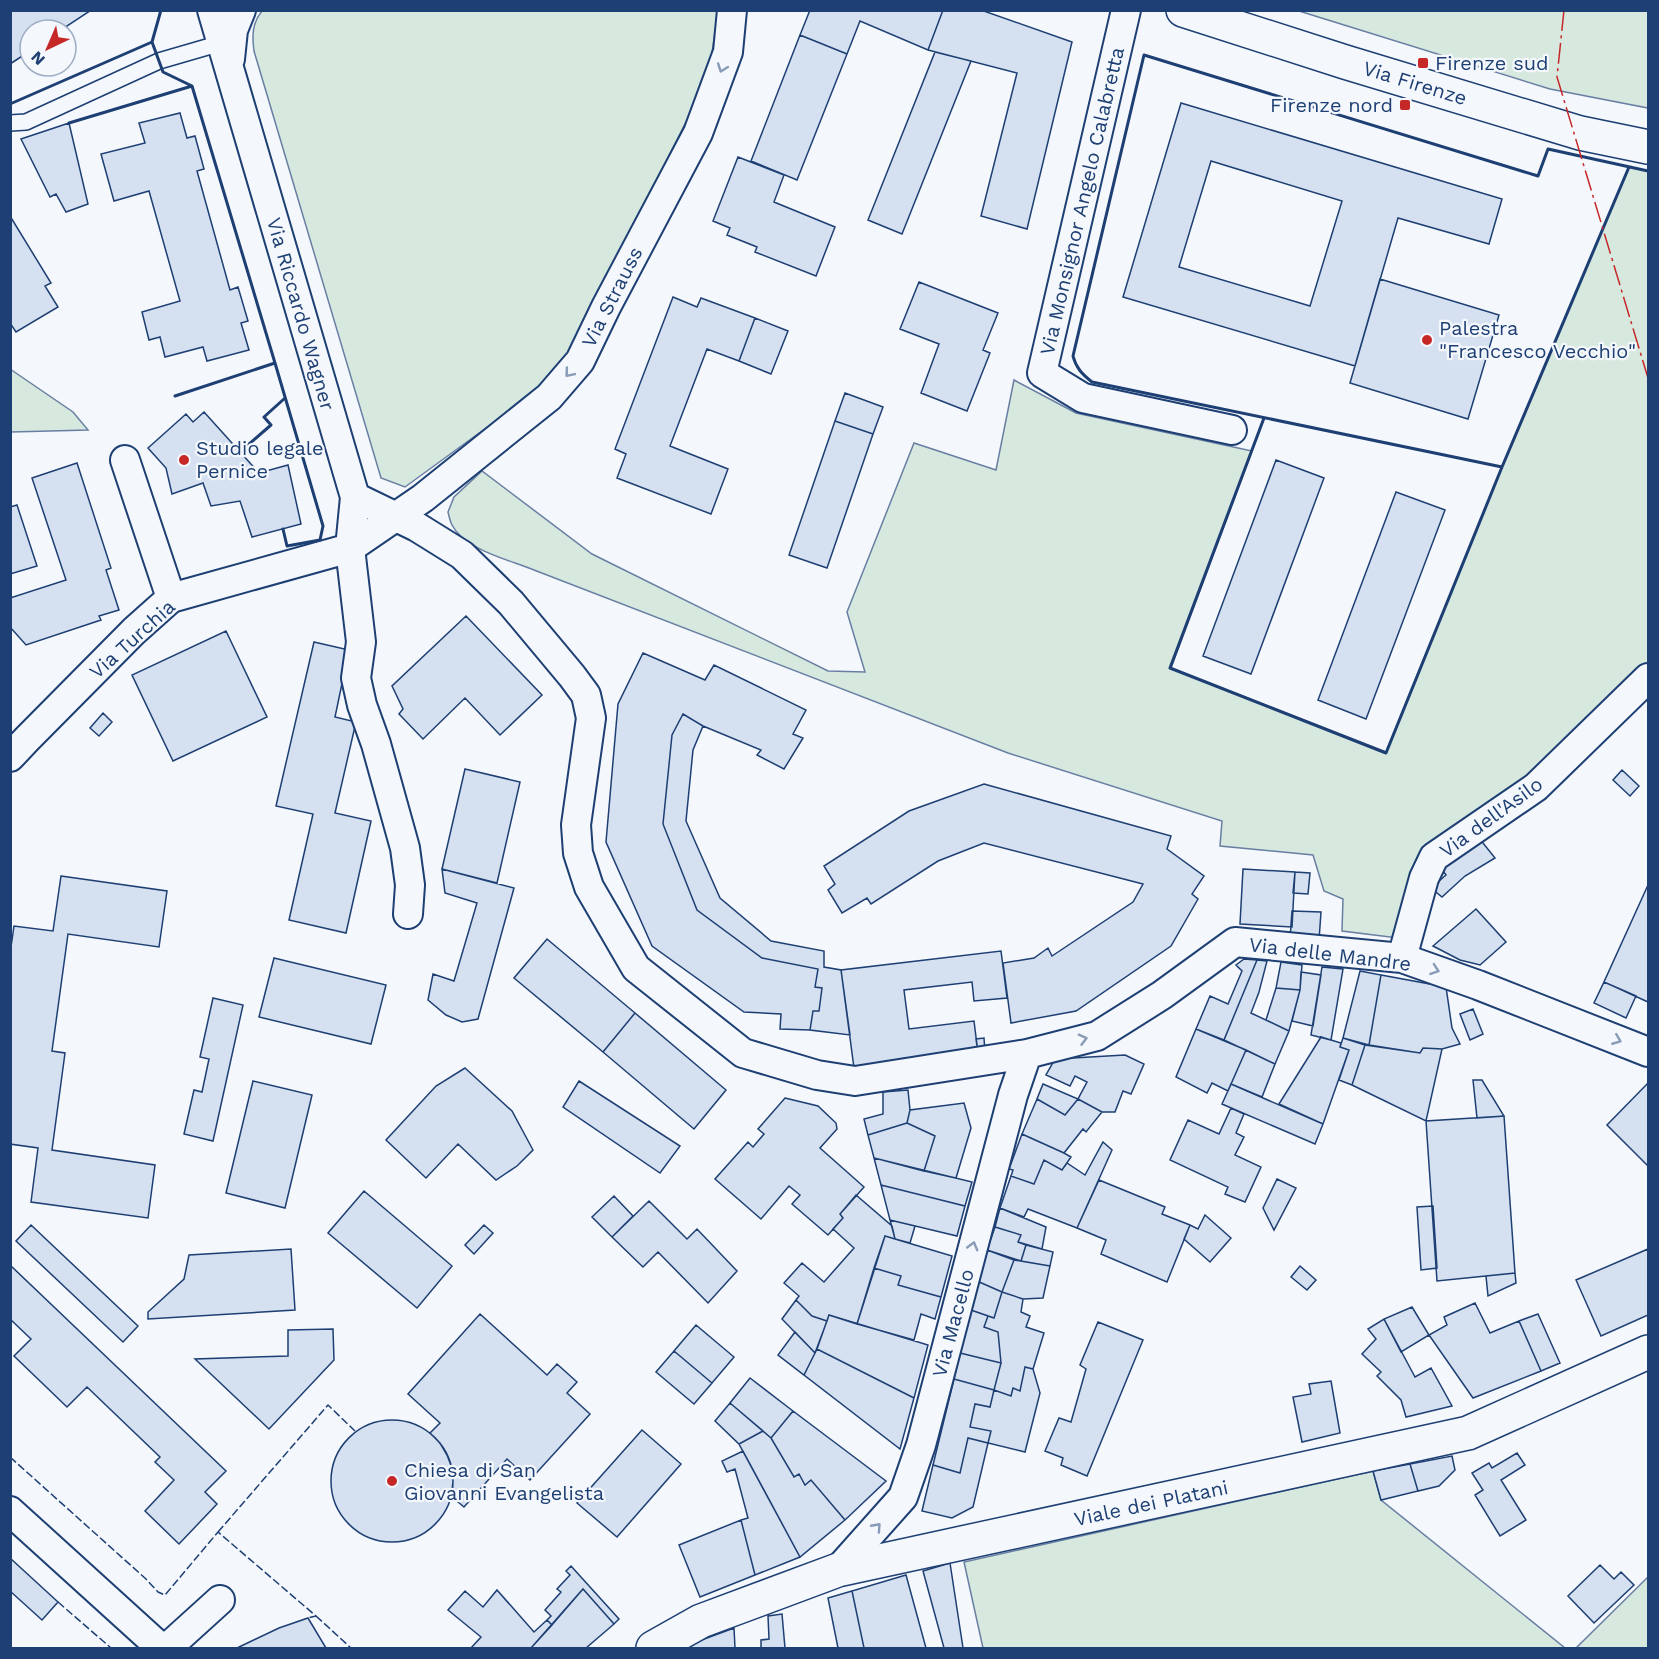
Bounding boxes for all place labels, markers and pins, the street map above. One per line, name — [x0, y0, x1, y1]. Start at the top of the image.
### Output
place label: Firenze sud — [1435, 51, 1549, 75]
marker: Firenze sud — [1416, 56, 1430, 70]
place label: Firenze nord — [1270, 93, 1393, 117]
marker: Firenze nord — [1398, 98, 1412, 112]
place label: Palestra "Francesco Vecchio" — [1439, 316, 1636, 363]
marker: Palestra "Francesco Vecchio" — [1420, 333, 1434, 347]
place label: Studio legale Pernice — [196, 436, 324, 483]
marker: Studio legale Pernice — [177, 453, 191, 467]
place label: Chiesa di San Giovanni Evangelista — [404, 1458, 604, 1505]
marker: Chiesa di San Giovanni Evangelista — [385, 1474, 399, 1488]

